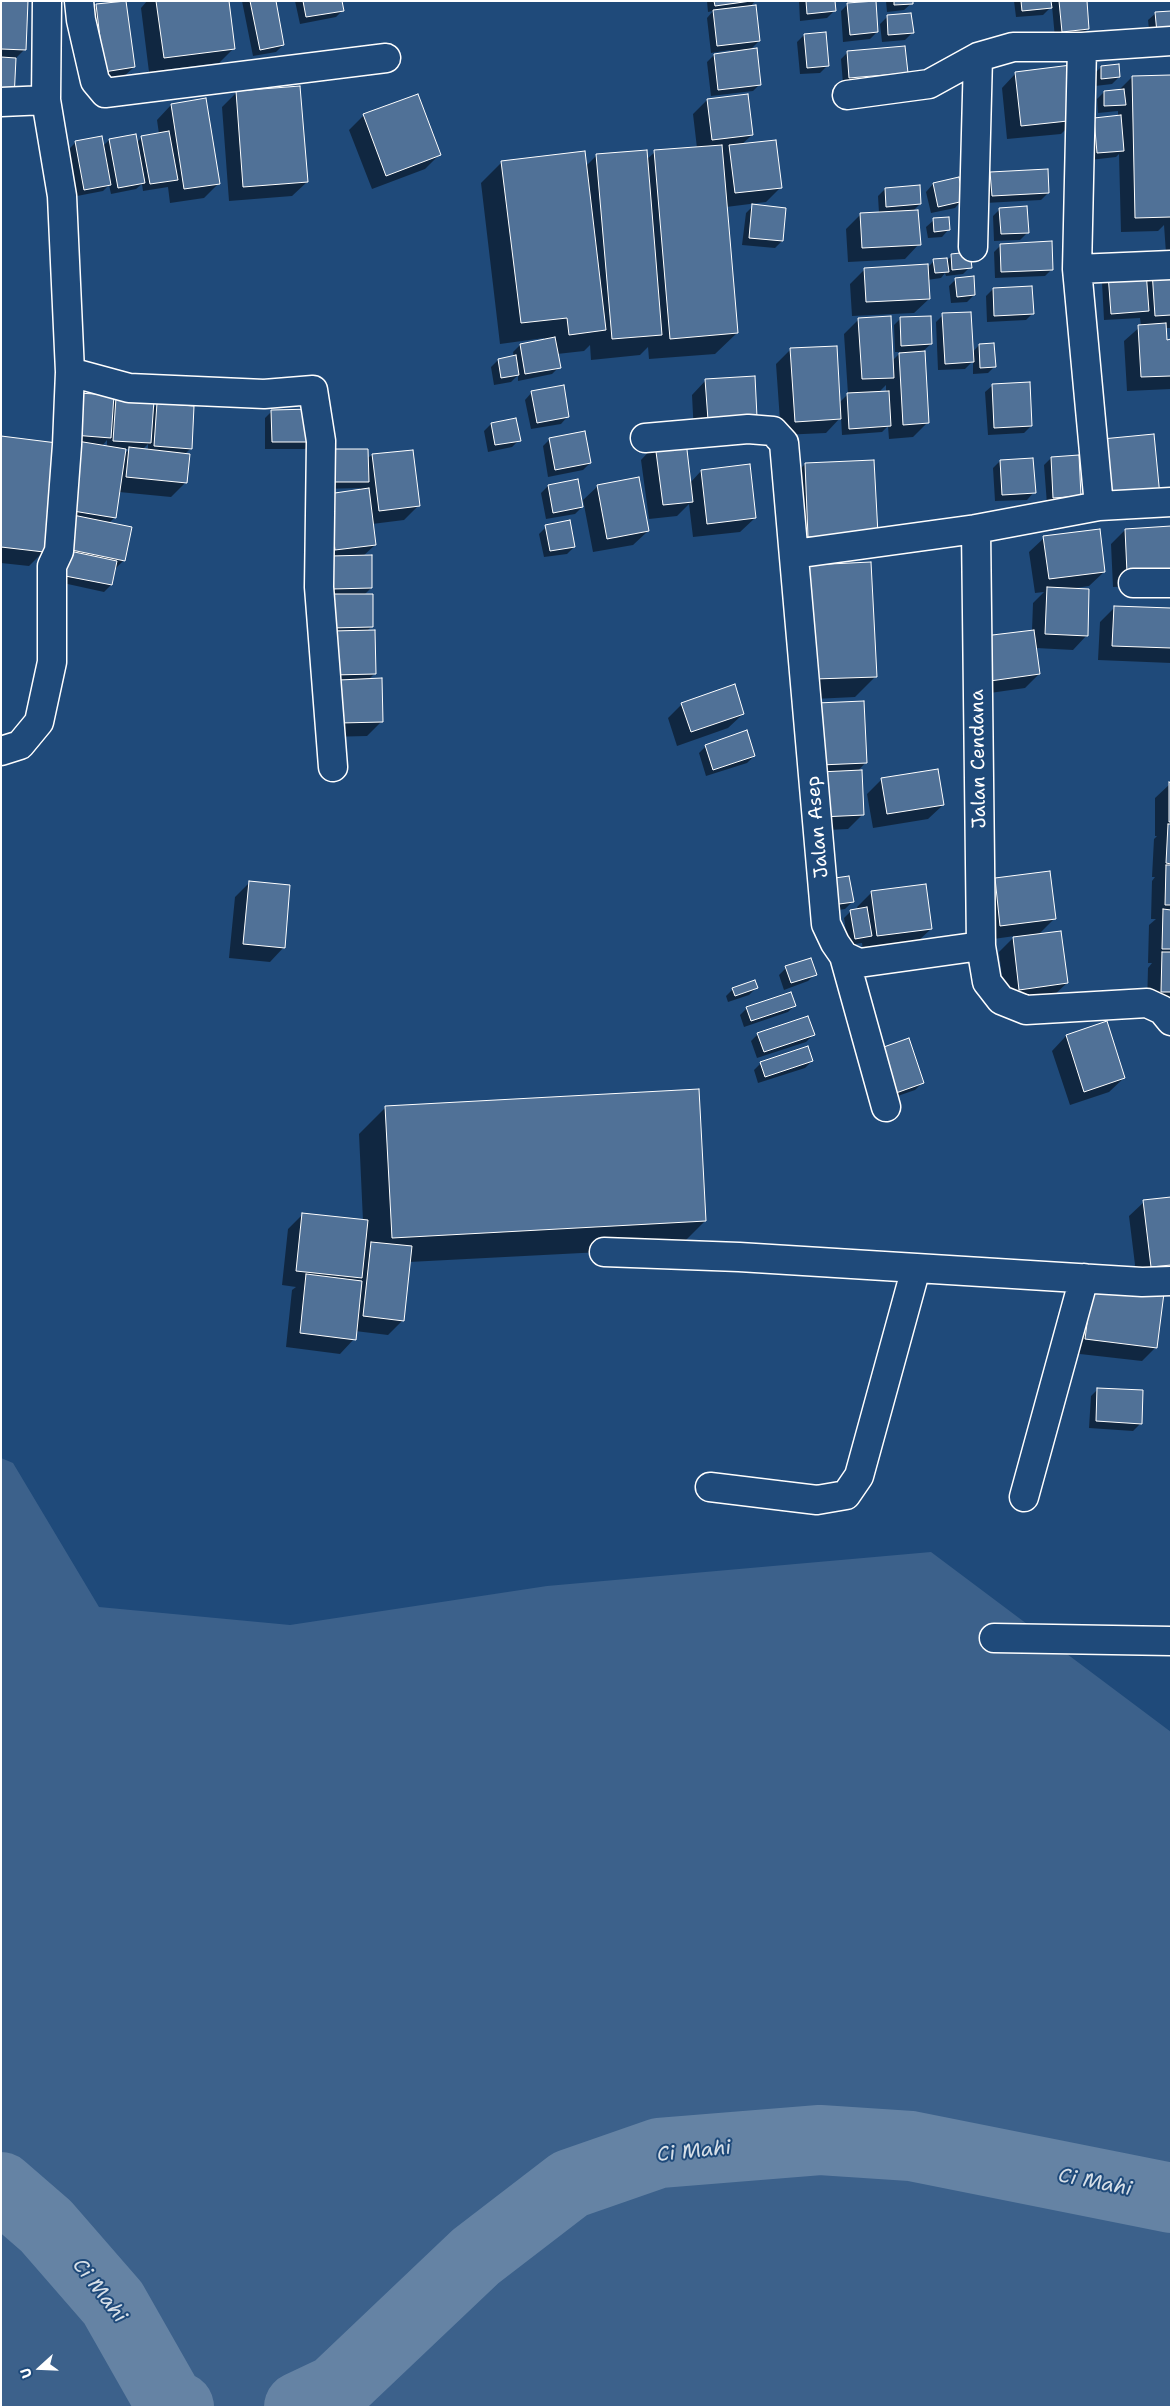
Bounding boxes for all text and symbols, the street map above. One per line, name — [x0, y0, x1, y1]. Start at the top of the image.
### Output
street label: Jalan Cendana — [966, 689, 992, 829]
street label: Jalan Asep — [802, 775, 834, 879]
water label: Ci Mahi — [656, 2136, 732, 2168]
water label: Ci Mahi — [1056, 2164, 1134, 2202]
water label: Ci Mahi — [67, 2254, 131, 2328]
north arrow — [15, 2343, 65, 2393]
text: U — [16, 2366, 36, 2381]

